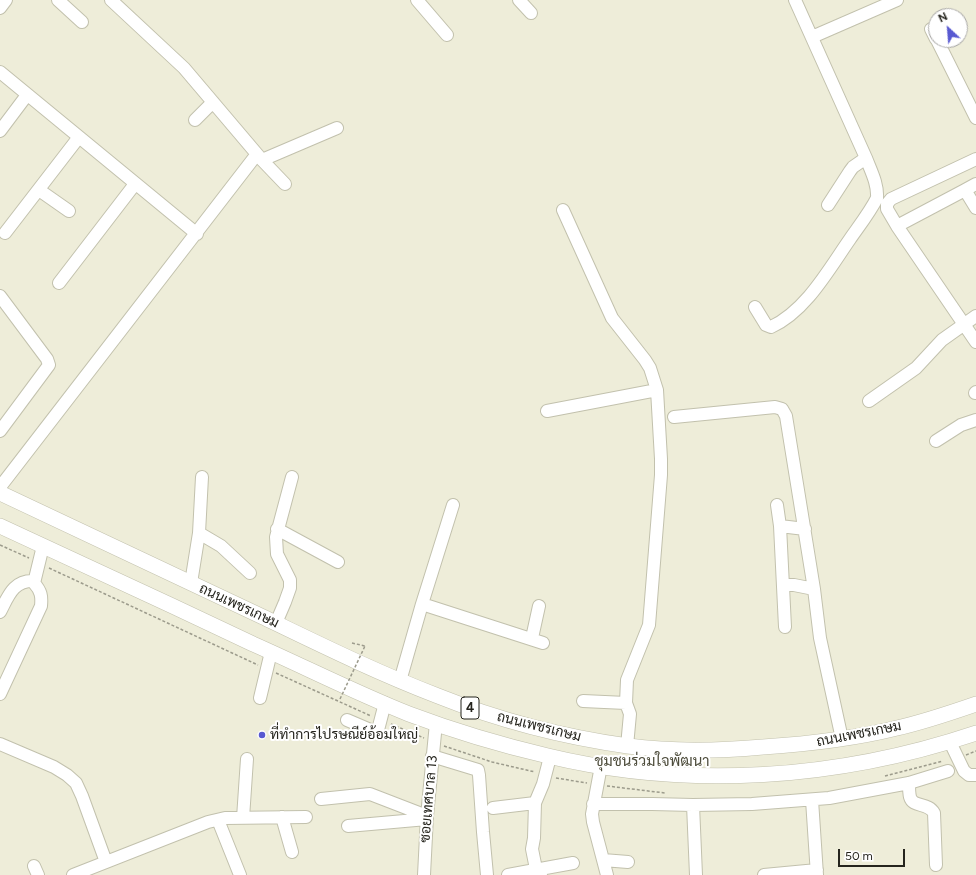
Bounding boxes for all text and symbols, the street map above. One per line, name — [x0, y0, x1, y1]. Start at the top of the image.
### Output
north arrow — [928, 8, 968, 48]
text: N — [936, 10, 950, 25]
street label: ถนนเพชรเกษม — [196, 580, 282, 632]
road number: 4 — [461, 697, 479, 719]
street label: ถนนเพชรเกษม — [495, 708, 583, 746]
street label: ถนนเพชรเกษม — [815, 718, 903, 750]
place label: ที่ทำการไปรษณีย์อ้อมใหญ่ — [270, 727, 418, 743]
marker: ที่ทำการไปรษณีย์อ้อมใหญ่ — [257, 730, 267, 740]
district label: ชุมชนร่วมใจพัฒนา — [594, 753, 710, 771]
street label: ซอยเทศบาล 13 — [417, 755, 441, 843]
scale bar — [840, 841, 907, 867]
text: 50 m — [845, 849, 873, 863]

